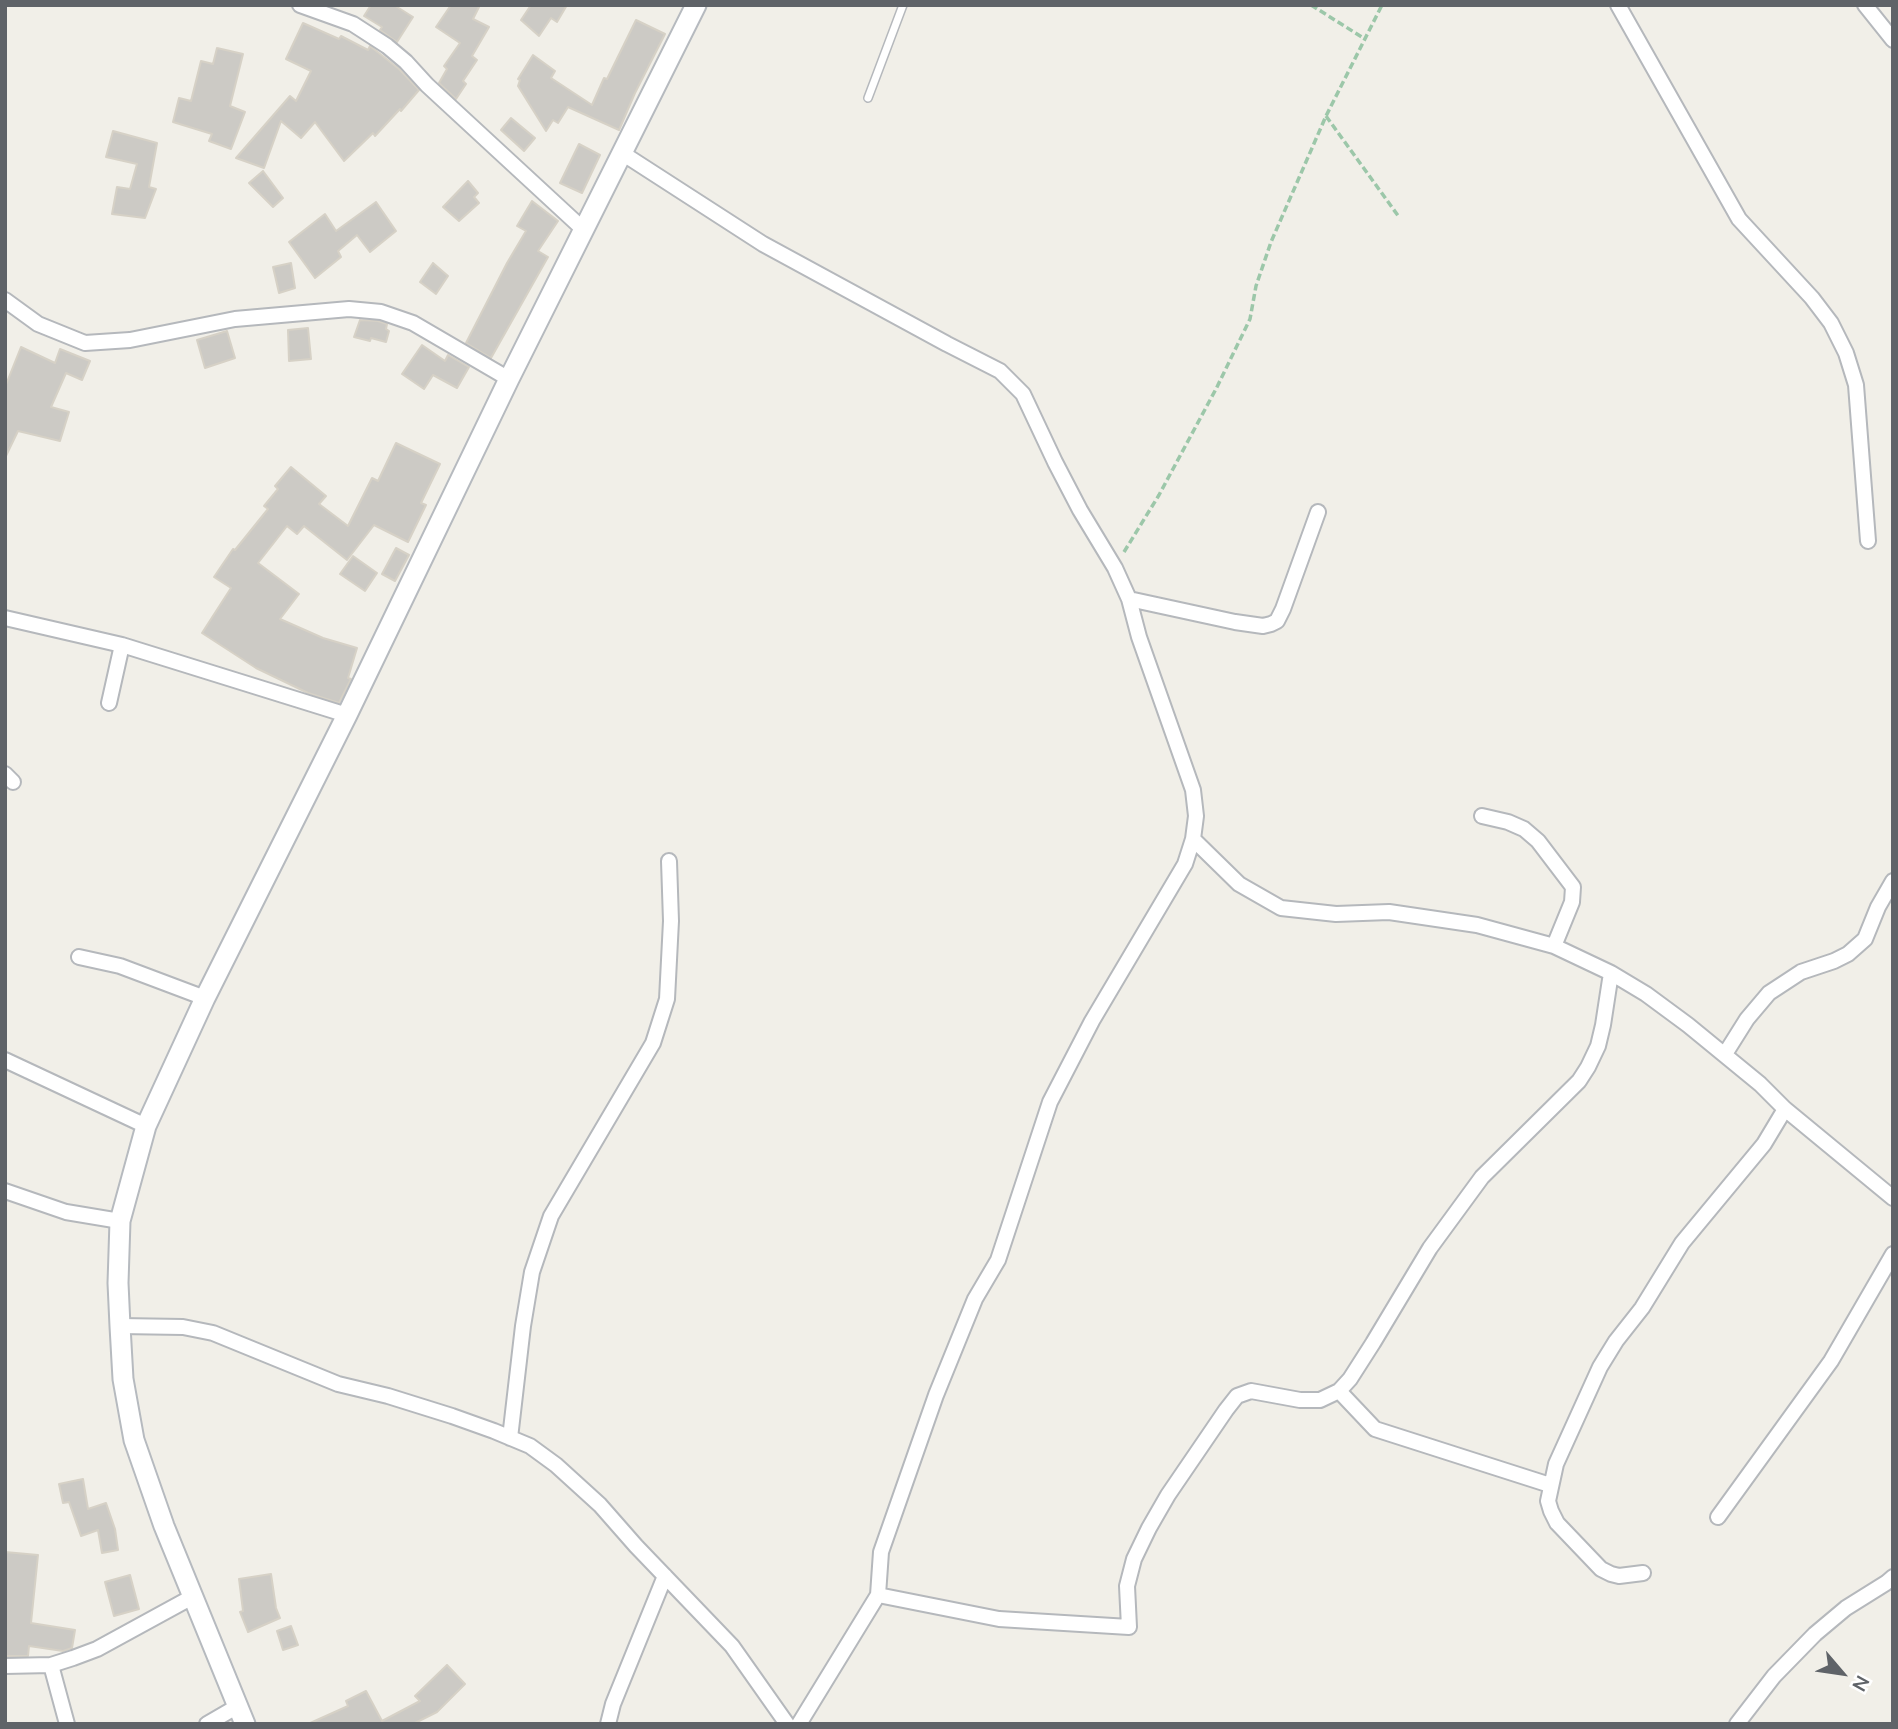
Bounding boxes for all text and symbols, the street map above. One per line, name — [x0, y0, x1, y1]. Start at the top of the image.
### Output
north arrow — [1807, 1638, 1877, 1708]
text: N — [1846, 1671, 1875, 1696]

